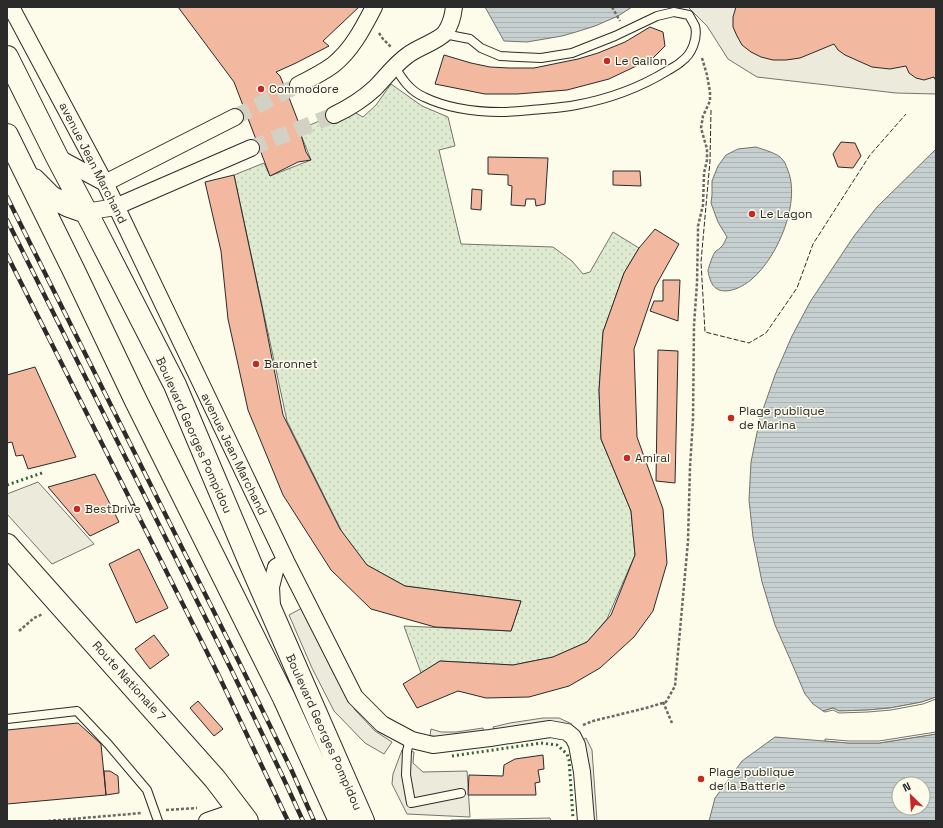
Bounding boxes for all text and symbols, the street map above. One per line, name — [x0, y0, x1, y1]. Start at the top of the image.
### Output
place label: Le Galion — [615, 53, 667, 69]
marker: Le Galion — [602, 56, 612, 66]
place label: Commodore — [269, 81, 339, 97]
marker: Commodore — [256, 84, 266, 94]
street label: avenue Jean Marchand — [55, 100, 131, 226]
place label: Le Lagon — [760, 206, 812, 222]
marker: Le Lagon — [747, 209, 757, 219]
street label: Boulevard Georges Pompidou — [152, 354, 236, 516]
place label: Baronnet — [264, 356, 318, 372]
marker: Baronnet — [251, 359, 261, 369]
street label: avenue Jean Marchand — [197, 390, 271, 518]
place label: Plage publique de Marina — [739, 403, 825, 433]
marker: Plage publique de Marina — [726, 413, 736, 423]
place label: Amiral — [635, 450, 670, 466]
marker: Amiral — [622, 453, 632, 463]
place label: BestDrive — [85, 501, 141, 517]
marker: BestDrive — [72, 504, 82, 514]
street label: Route Nationale 7 — [89, 638, 169, 725]
street label: Boulevard Georges Pompidou — [282, 651, 366, 813]
place label: Plage publique de la Batterie — [709, 764, 795, 794]
marker: Plage publique de la Batterie — [696, 774, 706, 784]
north arrow — [891, 776, 931, 816]
text: N — [900, 779, 913, 795]

